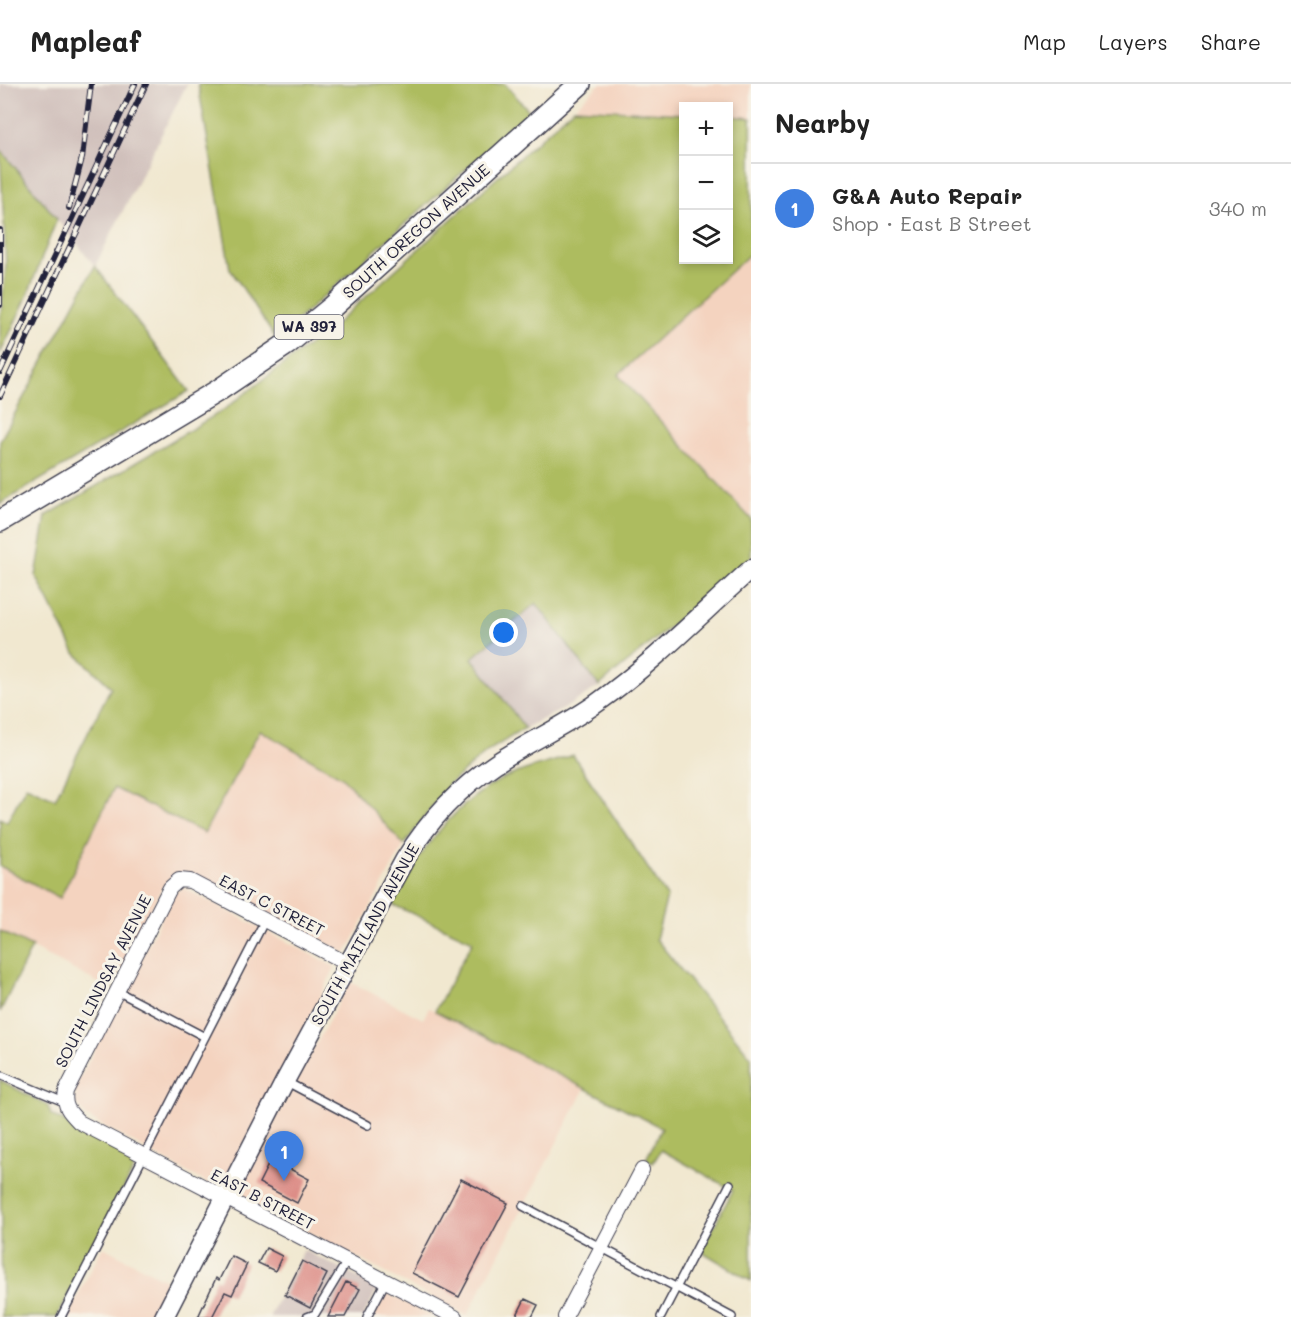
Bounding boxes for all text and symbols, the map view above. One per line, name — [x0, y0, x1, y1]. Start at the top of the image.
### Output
text: Mapleaf — [30, 23, 141, 59]
text: Map — [1023, 28, 1066, 55]
text: Layers — [1099, 28, 1168, 55]
text: Share — [1201, 28, 1261, 55]
map controls — [679, 102, 733, 264]
button: + — [679, 102, 733, 156]
text: Nearby — [775, 106, 870, 140]
button: − — [679, 156, 733, 210]
street label: SOUTH OREGON AVENUE — [338, 159, 494, 302]
text: G&A Auto Repair — [832, 181, 1022, 210]
text: 1 — [790, 195, 799, 221]
text: 340 m — [1209, 195, 1267, 221]
button: layers — [679, 210, 733, 264]
text: Shop · East B Street — [832, 210, 1032, 236]
road number: WA 397 — [274, 315, 344, 339]
your location — [489, 618, 518, 647]
street label: SOUTH MAITLAND AVENUE — [306, 839, 423, 1028]
street label: EAST C STREET — [216, 869, 328, 940]
street label: SOUTH LINDSAY AVENUE — [50, 891, 155, 1071]
pin: 1 — [264, 1132, 304, 1181]
street label: EAST B STREET — [208, 1163, 319, 1234]

